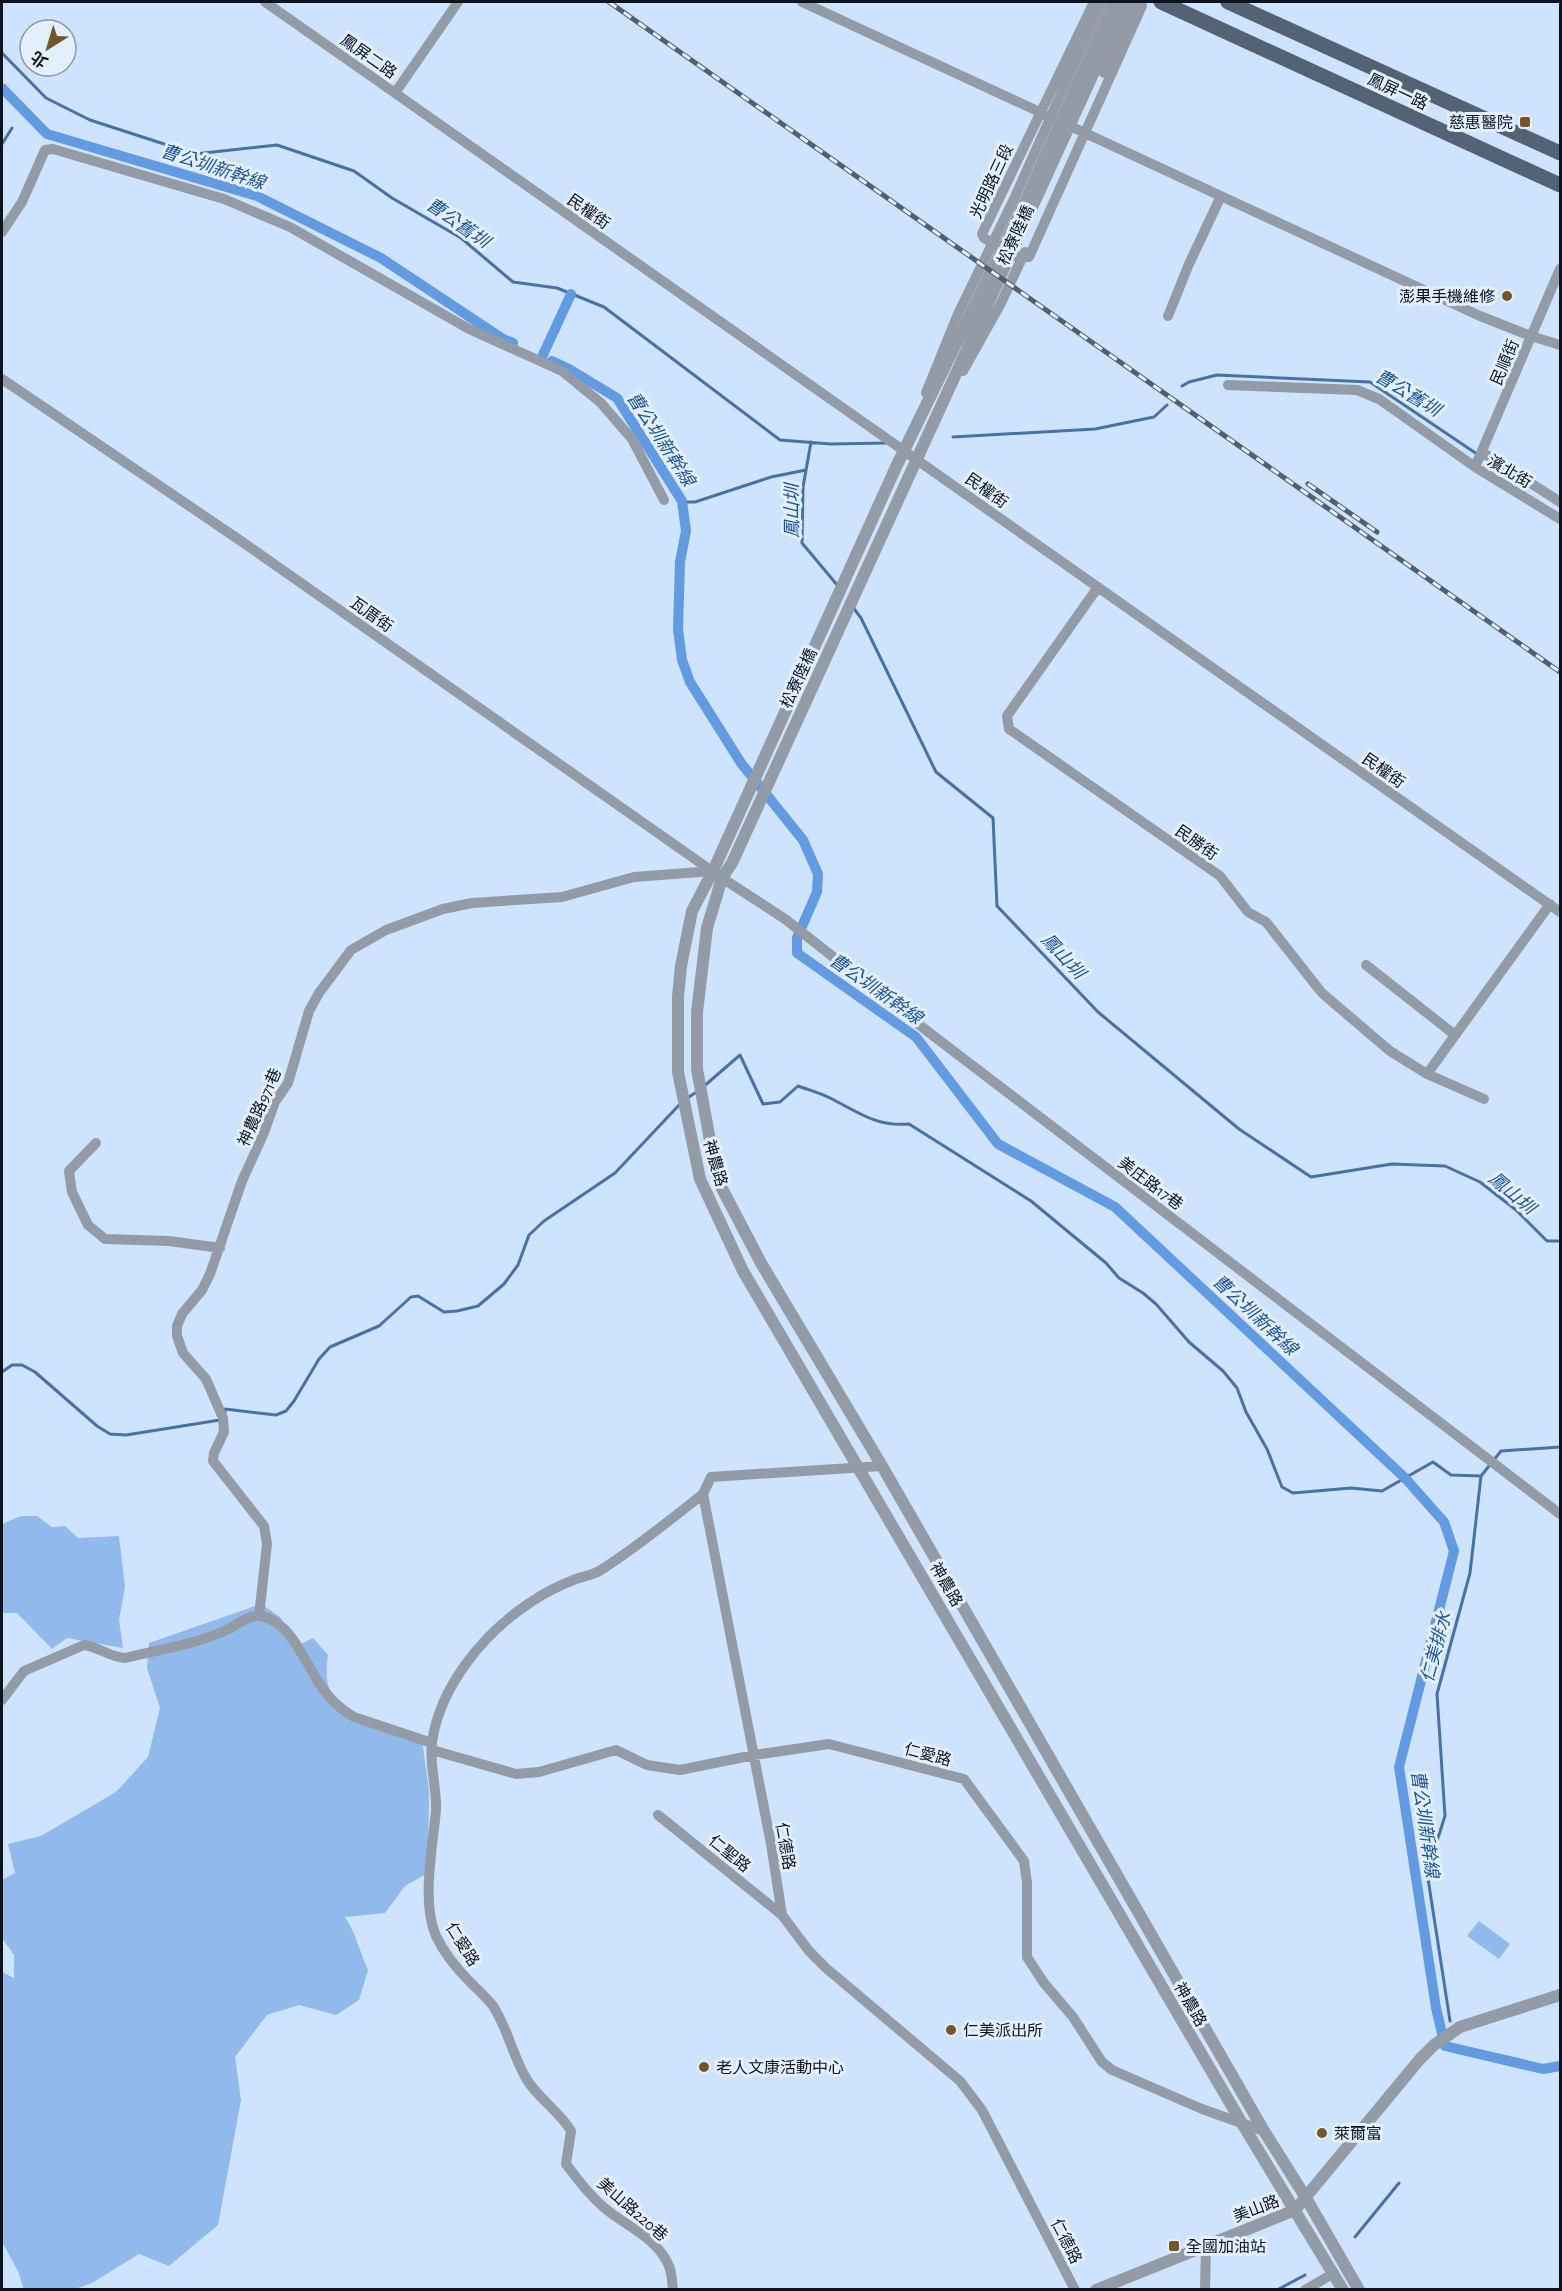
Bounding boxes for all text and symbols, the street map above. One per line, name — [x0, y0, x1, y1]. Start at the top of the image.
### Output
north arrow — [18, 18, 78, 78]
street label: 鳳屏二路 — [338, 31, 400, 82]
text: 北 — [28, 48, 51, 71]
street label: 鳳屏一路 — [1365, 70, 1430, 113]
place label: 慈惠醫院 — [1449, 114, 1513, 131]
marker: 慈惠醫院 — [1518, 115, 1532, 129]
water label: 曹公圳新幹線 — [159, 141, 269, 194]
street label: 光明路三段 — [967, 141, 1016, 221]
street label: 民權街 — [564, 191, 613, 232]
water label: 曹公舊圳 — [423, 194, 496, 254]
street label: 松寮陸橋 — [994, 203, 1037, 268]
place label: 澎果手機維修 — [1399, 288, 1495, 305]
marker: 澎果手機維修 — [1500, 289, 1514, 303]
street label: 民順街 — [1487, 337, 1522, 388]
water label: 曹公舊圳 — [1372, 366, 1447, 422]
water label: 曹公圳新幹線 — [623, 388, 700, 491]
street label: 濱北街 — [1485, 452, 1535, 491]
street label: 民權街 — [962, 470, 1011, 511]
water label: 鳳山圳 — [783, 481, 802, 538]
street label: 瓦厝街 — [347, 594, 396, 635]
street label: 松寮陸橋 — [777, 646, 820, 711]
street label: 民權街 — [1359, 750, 1408, 791]
street label: 民勝街 — [1172, 822, 1221, 863]
water label: 鳳山圳 — [1037, 930, 1090, 985]
water label: 曹公圳新幹線 — [826, 950, 928, 1029]
street label: 神農路971巷 — [235, 1066, 284, 1149]
street label: 神農路 — [701, 1138, 730, 1189]
street label: 美庄路17巷 — [1115, 1154, 1186, 1213]
water label: 鳳山圳 — [1485, 1169, 1541, 1220]
water label: 曹公圳新幹線 — [1209, 1271, 1303, 1361]
street label: 神農路 — [927, 1559, 966, 1609]
water label: 仁美排水 — [1417, 1609, 1455, 1684]
street label: 仁愛路 — [902, 1740, 953, 1769]
water label: 曹公圳新幹線 — [1408, 1769, 1443, 1881]
street label: 仁德路 — [773, 1821, 798, 1871]
street label: 仁聖路 — [706, 1832, 754, 1875]
street label: 仁愛路 — [443, 1919, 483, 1969]
street label: 神農路 — [1171, 1979, 1210, 2029]
place label: 仁美派出所 — [963, 2022, 1043, 2039]
marker: 仁美派出所 — [944, 2023, 958, 2037]
place label: 老人文康活動中心 — [716, 2059, 844, 2076]
marker: 老人文康活動中心 — [697, 2060, 711, 2074]
place label: 萊爾富 — [1334, 2125, 1382, 2142]
marker: 萊爾富 — [1315, 2126, 1329, 2140]
street label: 美山路220巷 — [594, 2174, 671, 2244]
street label: 美山路 — [1231, 2192, 1282, 2225]
street label: 仁德路 — [1048, 2216, 1085, 2266]
marker: 全國加油站 — [1167, 2239, 1181, 2253]
place label: 全國加油站 — [1186, 2239, 1266, 2255]

